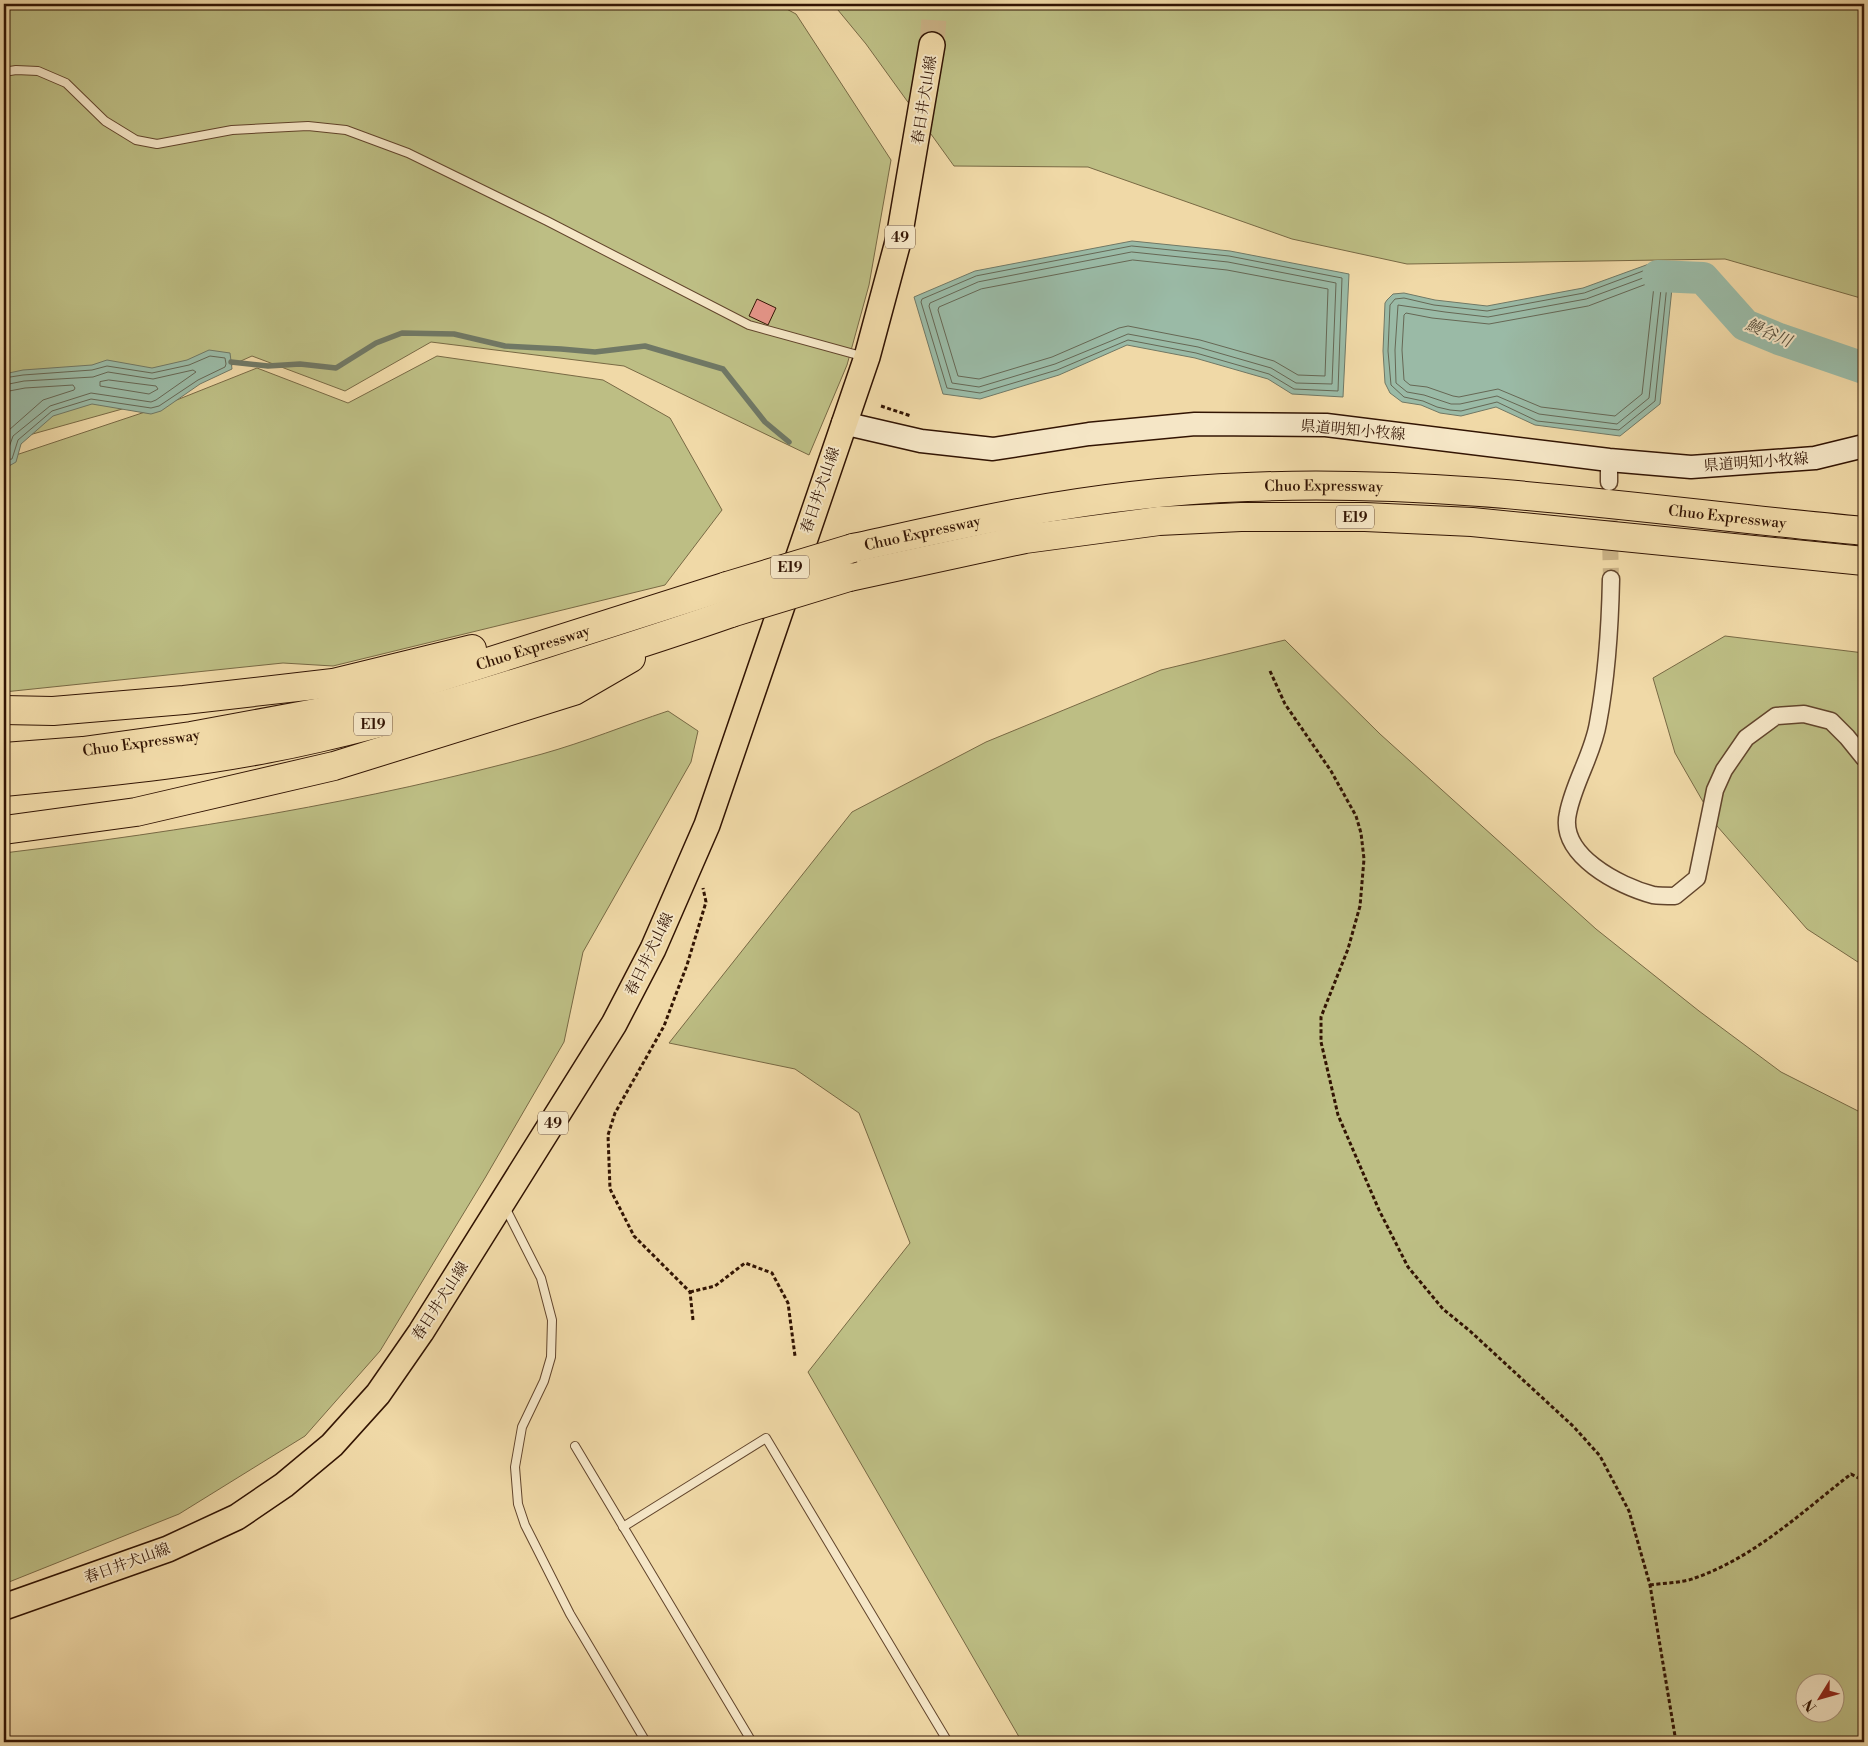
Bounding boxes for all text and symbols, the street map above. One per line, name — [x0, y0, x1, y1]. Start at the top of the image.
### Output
street label: 春日井犬山線 — [908, 54, 941, 146]
road number: 49 — [885, 226, 915, 248]
water label: 鰻谷川 — [1743, 314, 1796, 352]
street label: 県道明知小牧線 — [1300, 416, 1406, 445]
street label: 春日井犬山線 — [797, 445, 844, 536]
street label: 県道明知小牧線 — [1703, 449, 1809, 476]
street label: Chuo Expressway — [1264, 477, 1384, 497]
street label: Chuo Expressway — [1667, 501, 1788, 533]
road number: E19 — [1336, 506, 1374, 528]
street label: Chuo Expressway — [862, 512, 983, 555]
road number: E19 — [771, 556, 809, 578]
street label: Chuo Expressway — [474, 621, 593, 675]
road number: E19 — [354, 712, 392, 736]
street label: Chuo Expressway — [81, 725, 202, 761]
street label: 春日井犬山線 — [621, 910, 678, 999]
road number: 49 — [538, 1112, 568, 1134]
street label: 春日井犬山線 — [408, 1258, 473, 1344]
street label: 春日井犬山線 — [82, 1539, 173, 1588]
north arrow — [1796, 1674, 1846, 1724]
text: N — [1800, 1695, 1821, 1715]

